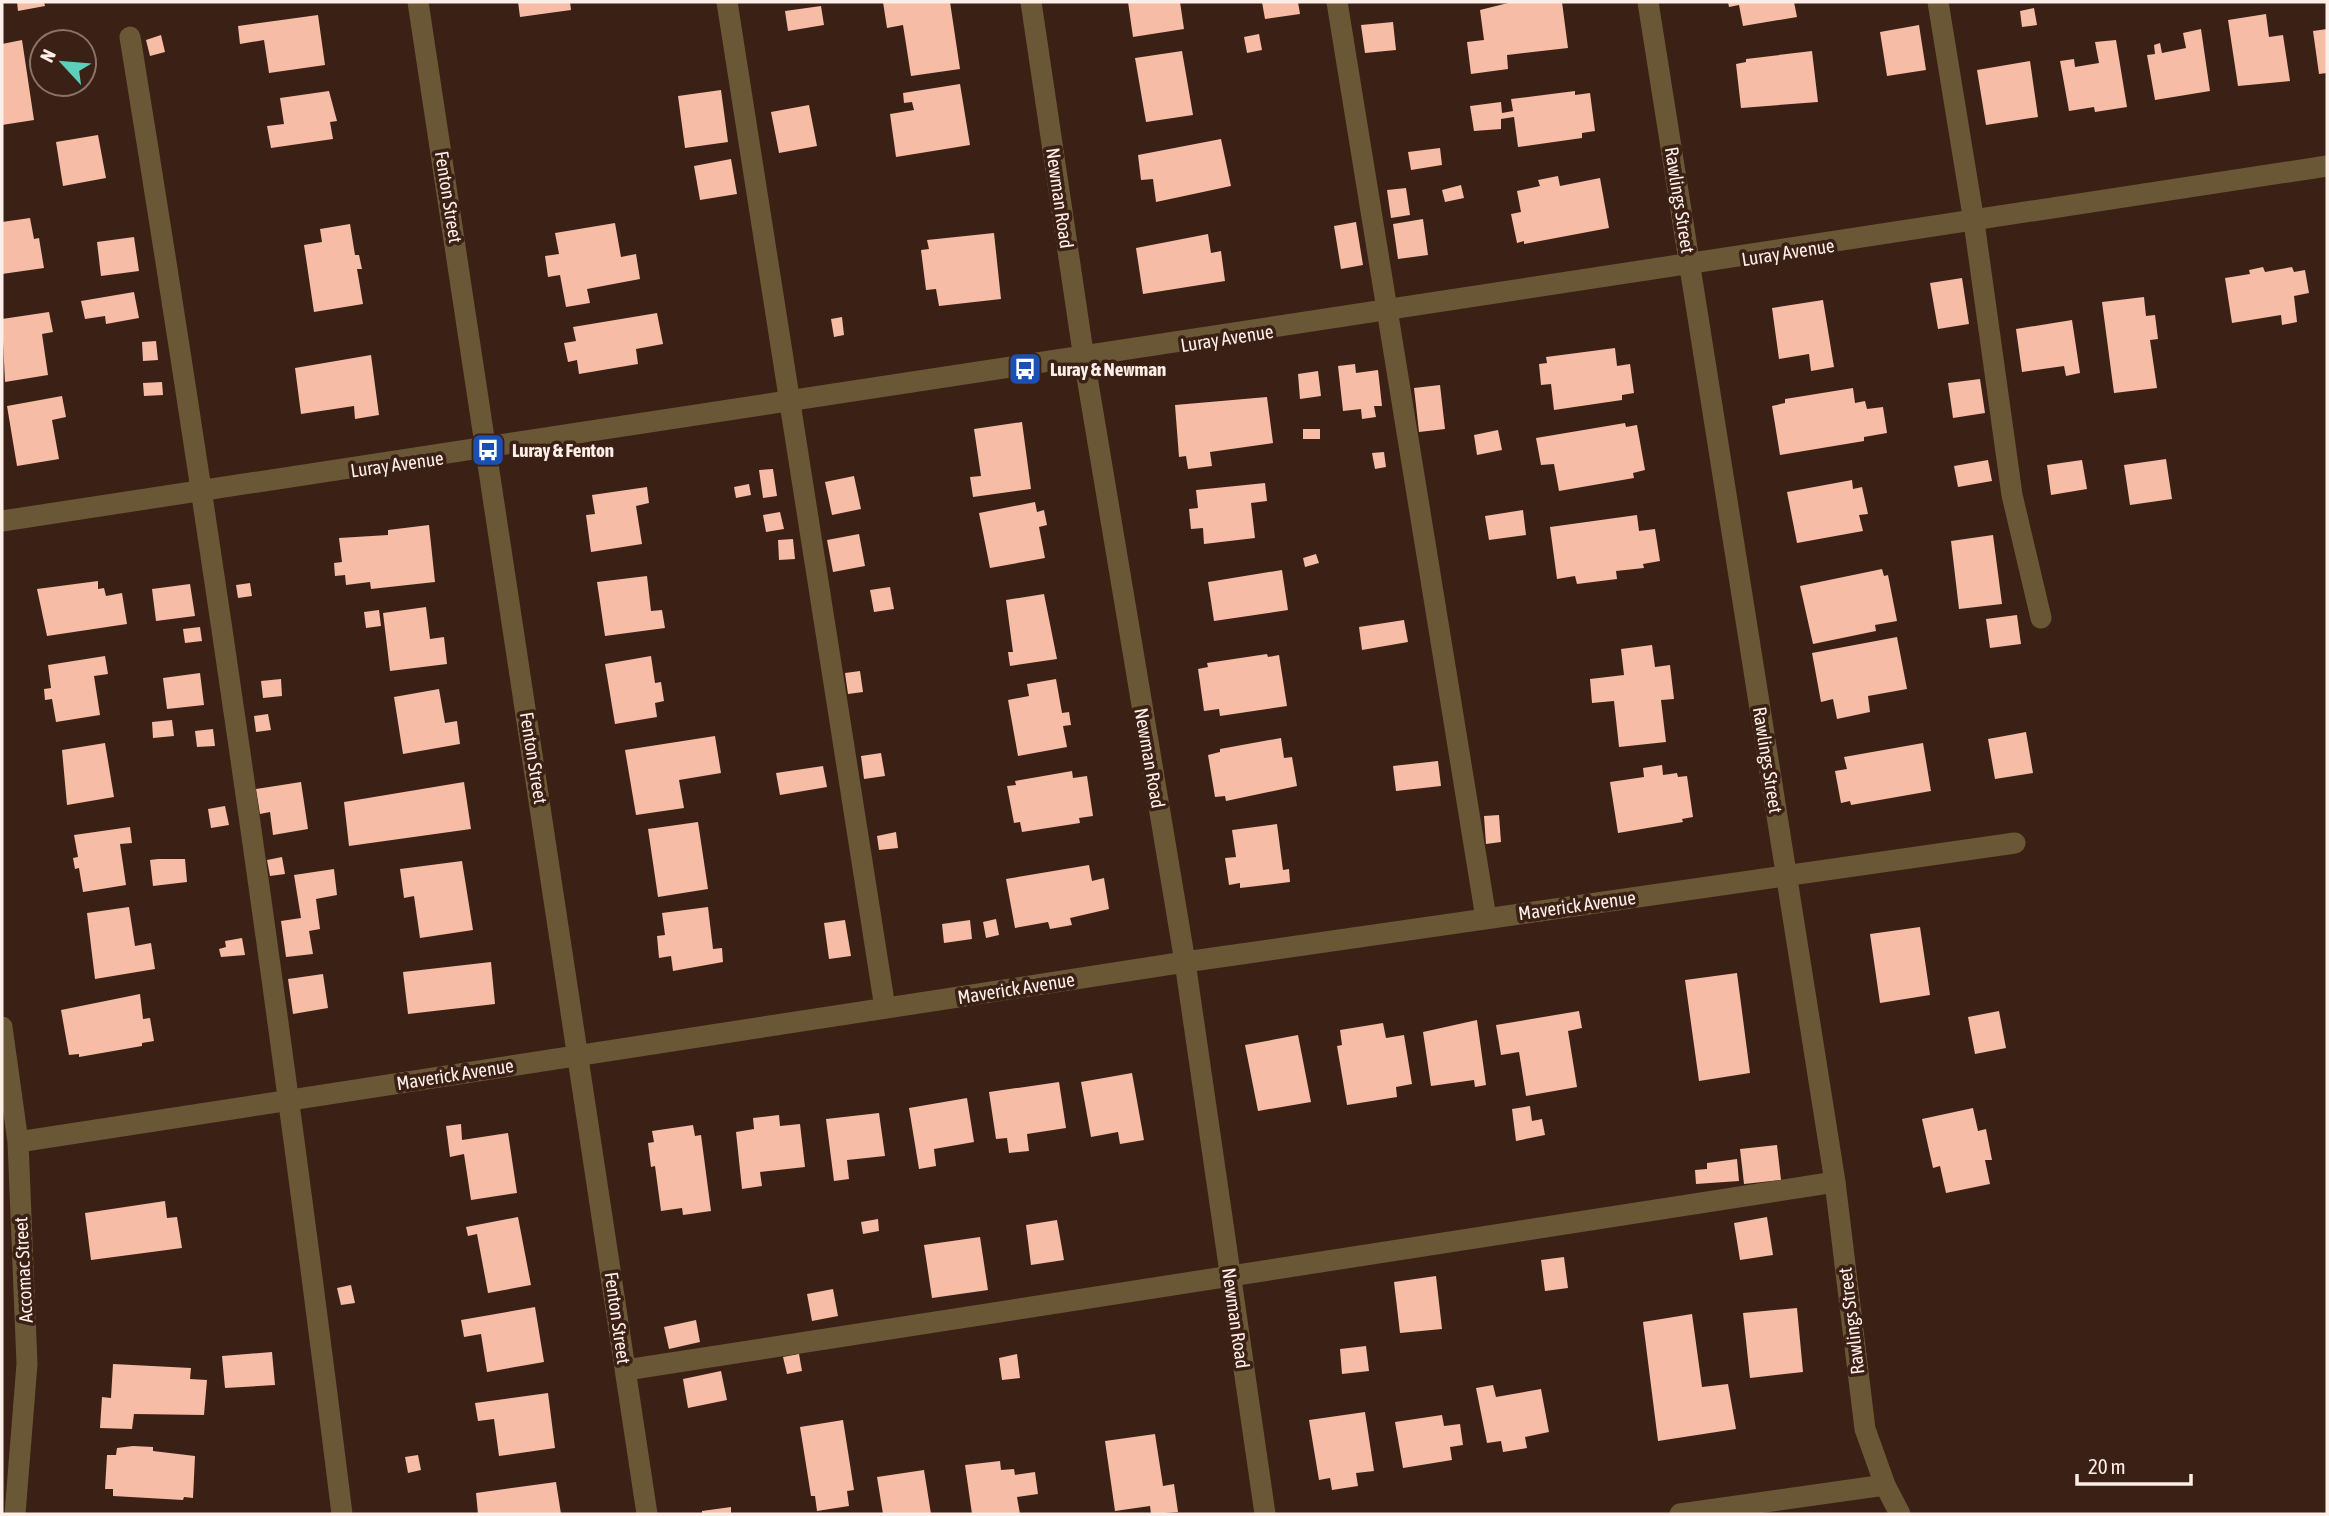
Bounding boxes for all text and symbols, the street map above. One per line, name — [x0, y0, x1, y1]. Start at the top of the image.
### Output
north arrow — [28, 28, 98, 98]
text: N — [35, 46, 60, 65]
street label: Rawlings Street — [1661, 145, 1699, 255]
street label: Newman Road — [1042, 146, 1078, 250]
street label: Fenton Street — [431, 149, 467, 245]
street label: Luray Avenue — [1740, 234, 1836, 270]
street label: Luray Avenue — [1179, 320, 1275, 356]
bus stop icon: Luray & Newman — [1006, 350, 1044, 388]
place label: Luray & Newman — [1050, 358, 1166, 380]
bus stop icon: Luray & Fenton — [469, 431, 507, 469]
place label: Luray & Fenton — [512, 439, 614, 461]
street label: Luray Avenue — [349, 447, 445, 481]
street label: Rawlings Street — [1749, 705, 1787, 815]
street label: Newman Road — [1130, 706, 1170, 810]
street label: Fenton Street — [516, 710, 552, 806]
street label: Maverick Avenue — [1517, 886, 1637, 924]
street label: Maverick Avenue — [956, 968, 1076, 1008]
street label: Maverick Avenue — [395, 1054, 515, 1094]
street label: Accomac Street — [9, 1216, 37, 1324]
street label: Newman Road — [1218, 1266, 1254, 1370]
street label: Rawlings Street — [1834, 1266, 1868, 1376]
street label: Fenton Street — [601, 1270, 635, 1366]
scale bar — [2077, 1442, 2191, 1486]
text: 20 m — [2088, 1454, 2126, 1478]

